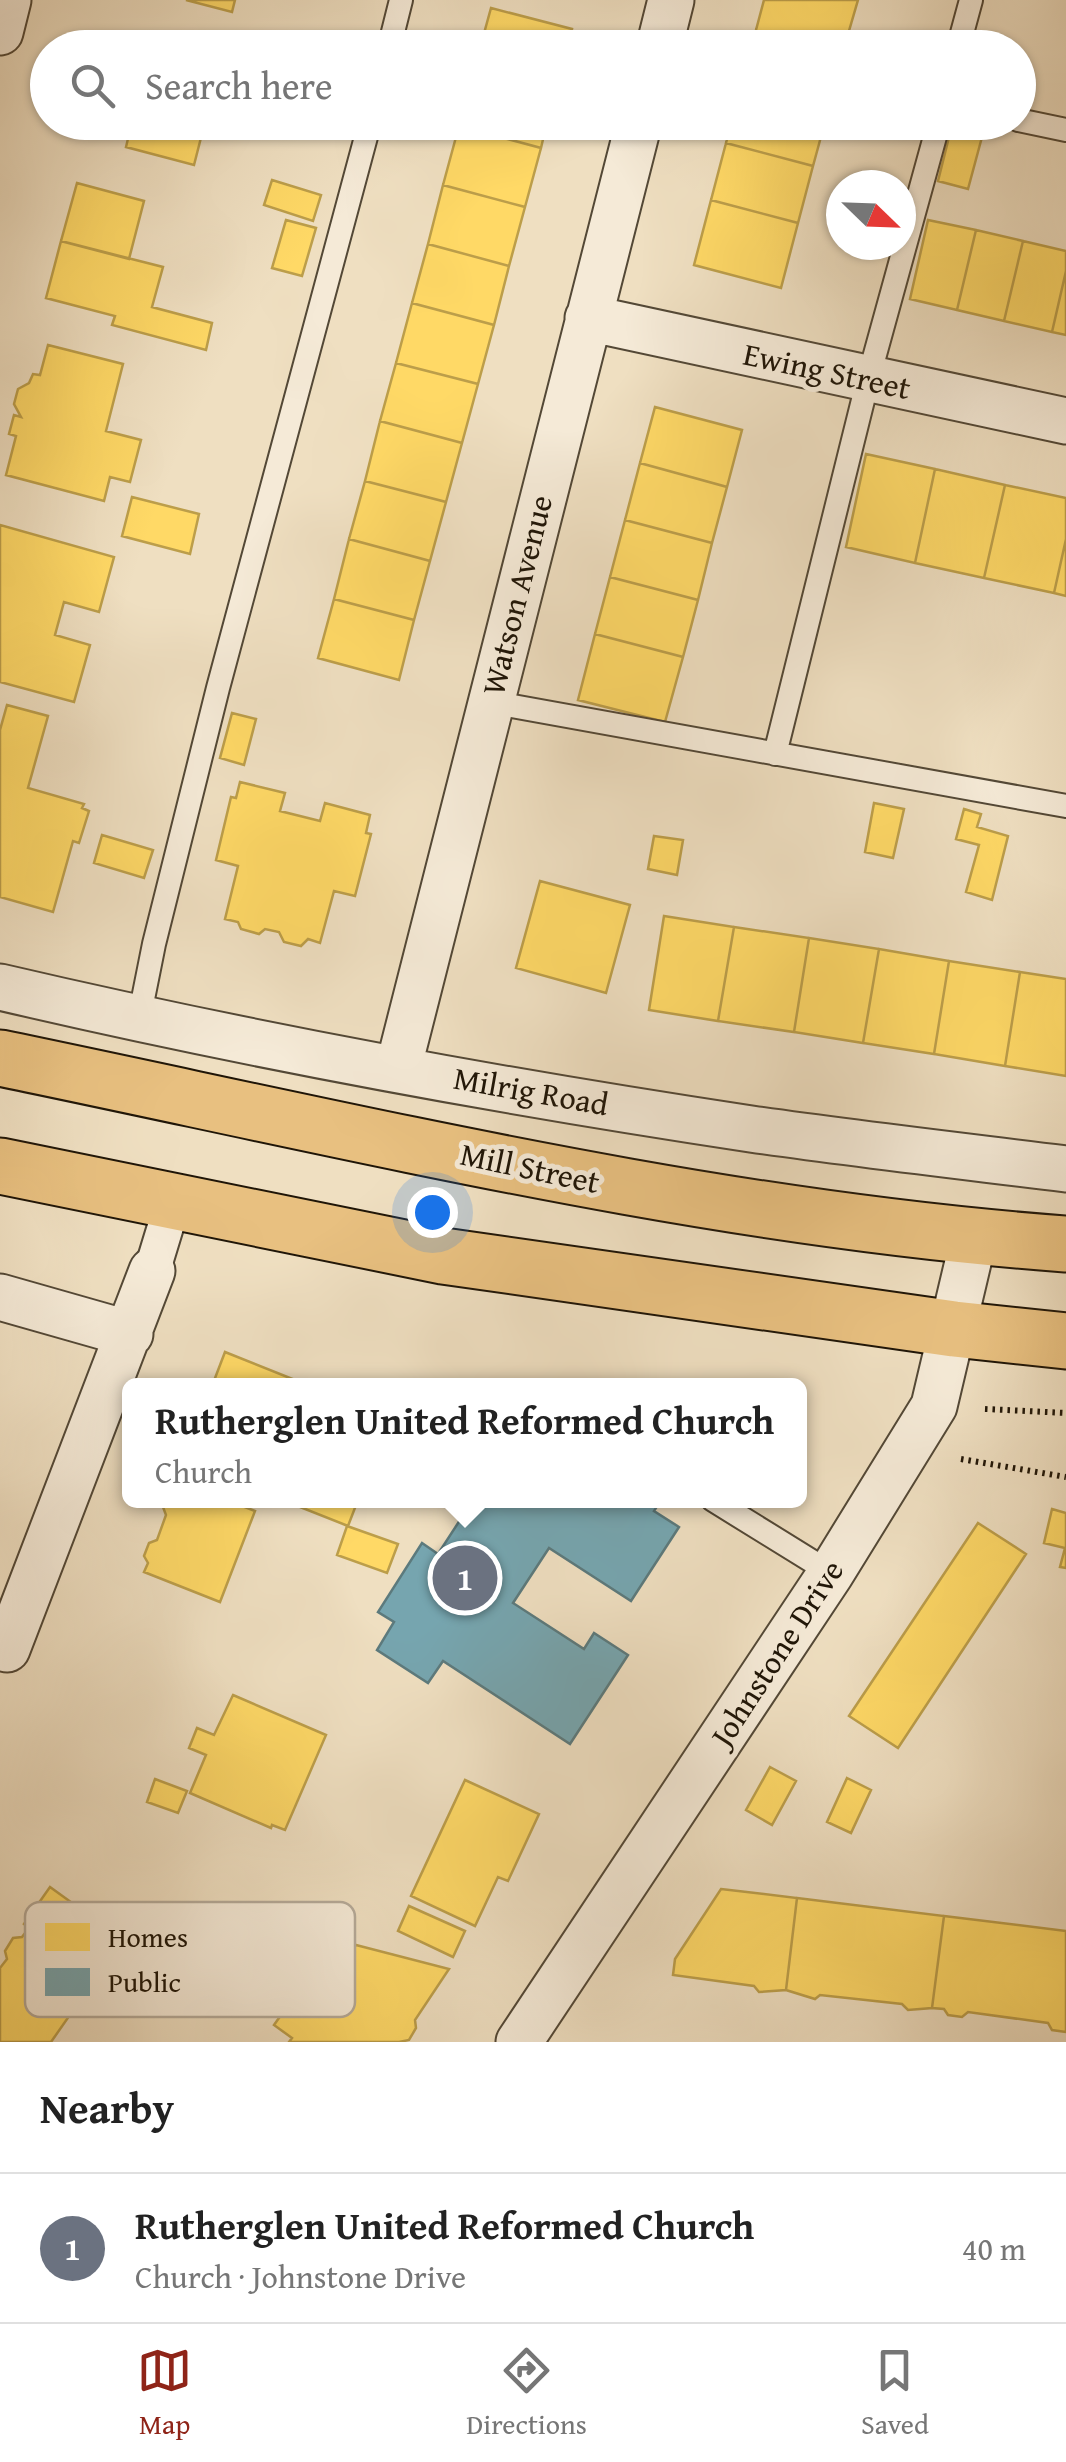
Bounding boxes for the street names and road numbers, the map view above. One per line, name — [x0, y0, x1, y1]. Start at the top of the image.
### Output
street label: Ewing Street — [739, 330, 915, 411]
street label: Watson Avenue — [469, 490, 564, 700]
street label: Milrig Road — [450, 1054, 612, 1127]
street label: Mill Street — [456, 1130, 604, 1205]
street label: Johnstone Drive — [696, 1550, 855, 1759]

